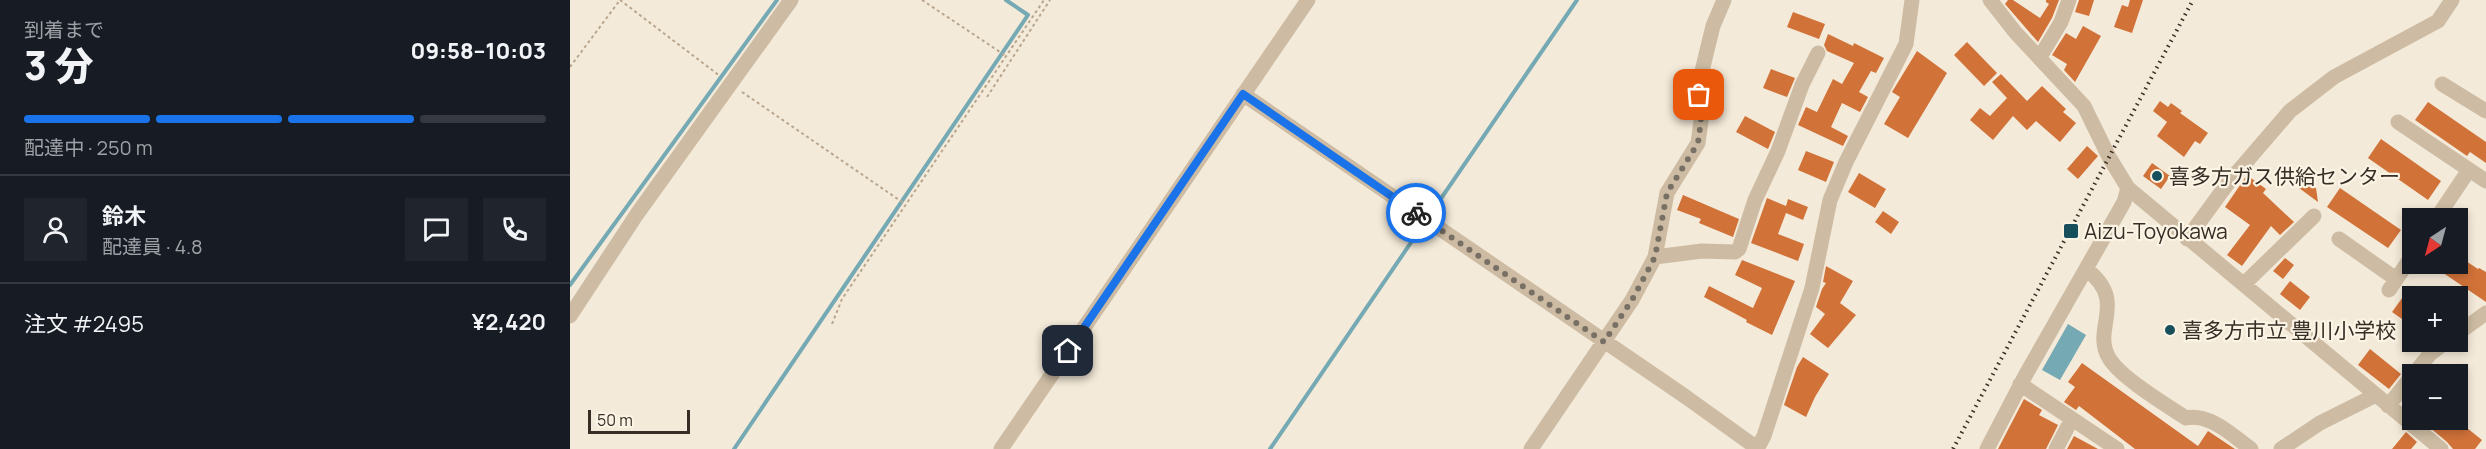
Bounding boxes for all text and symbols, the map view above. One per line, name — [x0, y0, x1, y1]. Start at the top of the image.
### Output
text: 到着まで — [24, 16, 104, 43]
text: 09:58–10:03 — [411, 36, 546, 66]
text: 3 分 — [24, 38, 94, 92]
pin — [1673, 69, 1724, 120]
icon: bag — [1682, 78, 1715, 111]
text: 配達中 · 250 m — [24, 134, 153, 161]
place label: 喜多方ガス供給センター — [2169, 162, 2400, 190]
marker: 喜多方ガス供給センター — [2150, 169, 2164, 183]
courier — [1386, 183, 1446, 243]
icon: bike — [1400, 197, 1433, 230]
button: person — [24, 198, 87, 261]
button: chat — [405, 198, 468, 261]
button: phone — [483, 198, 546, 261]
text: 鈴木 — [102, 201, 146, 231]
north arrow — [2402, 208, 2468, 274]
map controls — [2402, 208, 2468, 430]
place label: Aizu-Toyokawa — [2084, 217, 2228, 245]
marker: Aizu-Toyokawa — [2062, 222, 2080, 240]
text: 配達員 · 4.8 — [102, 233, 203, 260]
button: + — [2402, 286, 2468, 352]
text: ¥2,420 — [472, 307, 546, 337]
text: 注文 #2495 — [24, 309, 144, 339]
place label: 喜多方市立 豊川小学校 — [2182, 316, 2396, 344]
marker: 喜多方市立 豊川小学校 — [2163, 323, 2177, 337]
pin — [1042, 325, 1093, 376]
icon: home — [1051, 334, 1084, 367]
button: − — [2402, 364, 2468, 430]
scale bar — [588, 407, 690, 434]
text: 50 m — [597, 409, 633, 431]

